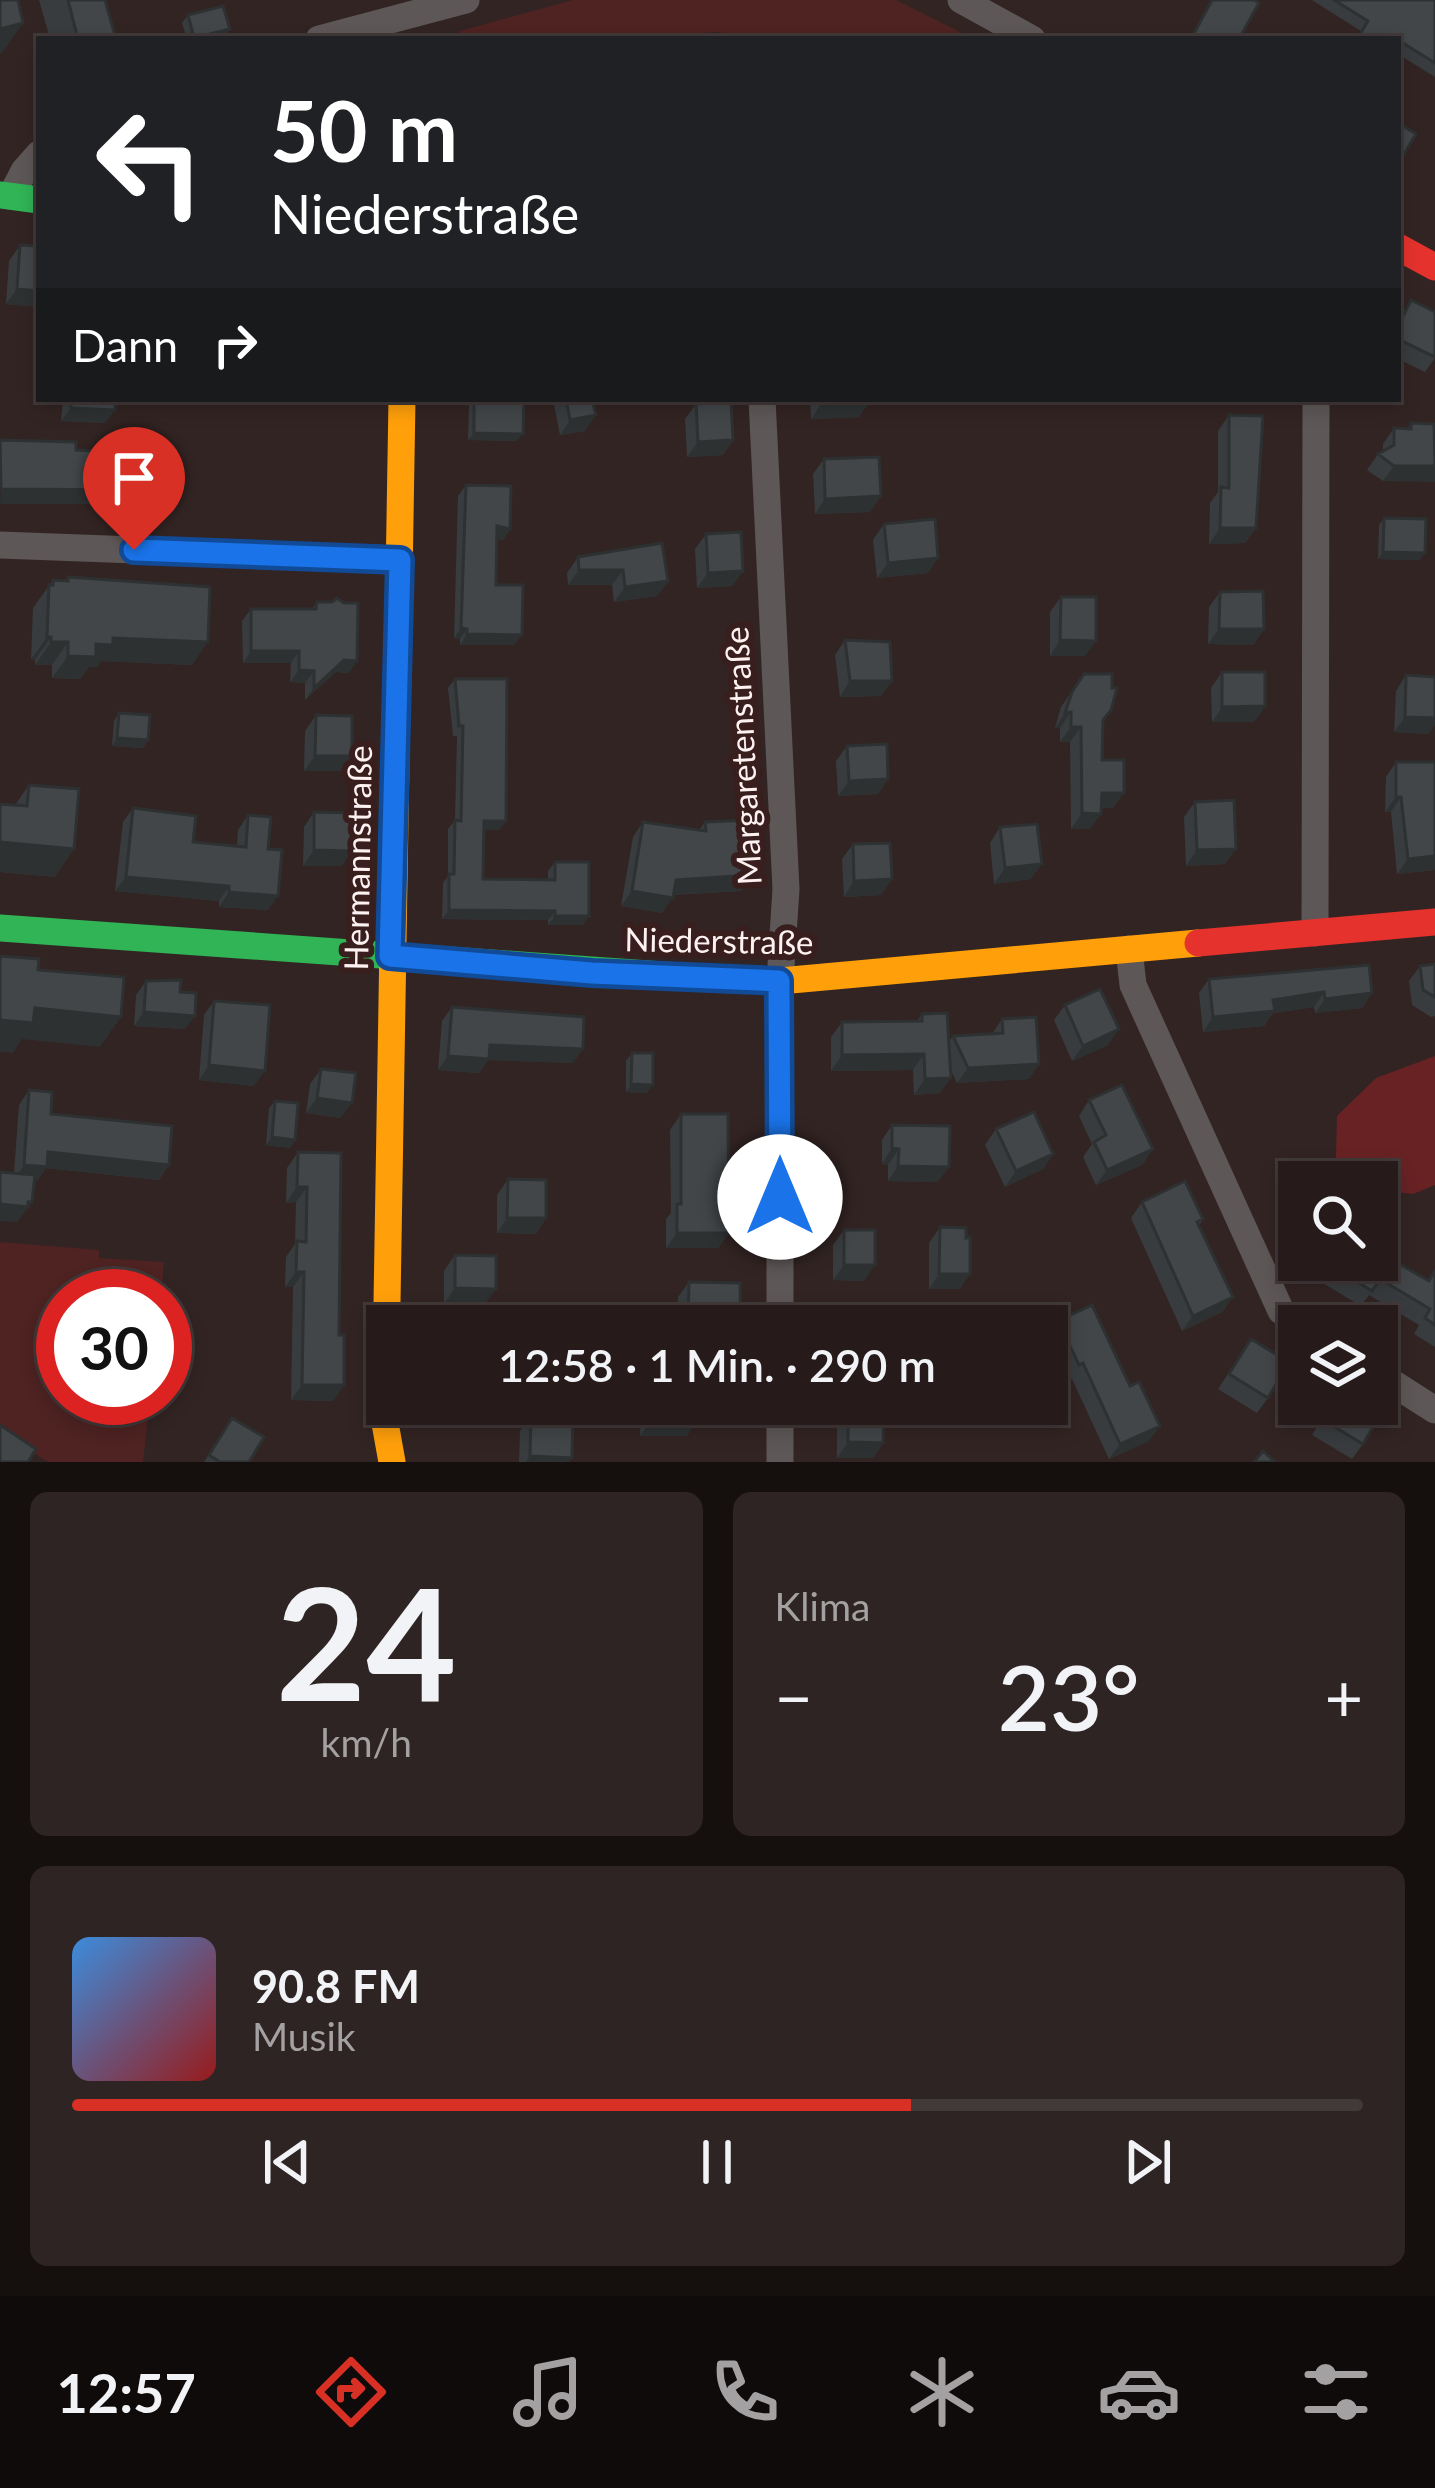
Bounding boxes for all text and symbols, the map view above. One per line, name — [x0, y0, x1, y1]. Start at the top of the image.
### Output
text: 50 m — [270, 79, 458, 180]
icon: left — [72, 84, 228, 240]
text: Niederstraße — [270, 181, 579, 246]
icon: right — [202, 312, 268, 378]
text: Dann — [72, 318, 178, 372]
pin — [83, 427, 185, 550]
icon: arrive — [101, 445, 167, 511]
street label: Margaretenstraße — [715, 626, 769, 886]
street label: Hermannstraße — [335, 745, 379, 971]
street label: Niederstraße — [624, 918, 814, 962]
position arrow — [717, 1134, 843, 1260]
map controls — [1278, 1161, 1398, 1425]
button: search — [1278, 1161, 1398, 1281]
speed limit sign: 30 — [36, 1269, 192, 1425]
button: layers — [1278, 1305, 1398, 1425]
text: 12:58 · 1 Min. · 290 m — [498, 1338, 936, 1392]
text: 24 — [276, 1547, 457, 1734]
text: Klima — [775, 1583, 870, 1629]
text: 23° — [998, 1642, 1140, 1750]
text: − — [775, 1657, 813, 1736]
text: + — [1325, 1657, 1363, 1736]
text: km/h — [321, 1719, 412, 1765]
text: 90.8 FM — [252, 1959, 420, 2013]
text: Musik — [252, 2013, 356, 2059]
icon: previous — [254, 2129, 320, 2195]
icon: pause — [684, 2129, 750, 2195]
icon: next — [1115, 2129, 1181, 2195]
icon: directions — [309, 2350, 393, 2434]
icon: music — [506, 2350, 590, 2434]
icon: phone — [703, 2350, 787, 2434]
icon: climate — [900, 2350, 984, 2434]
icon: car — [1097, 2350, 1181, 2434]
icon: filters — [1294, 2350, 1378, 2434]
text: 12:57 — [57, 2360, 196, 2425]

